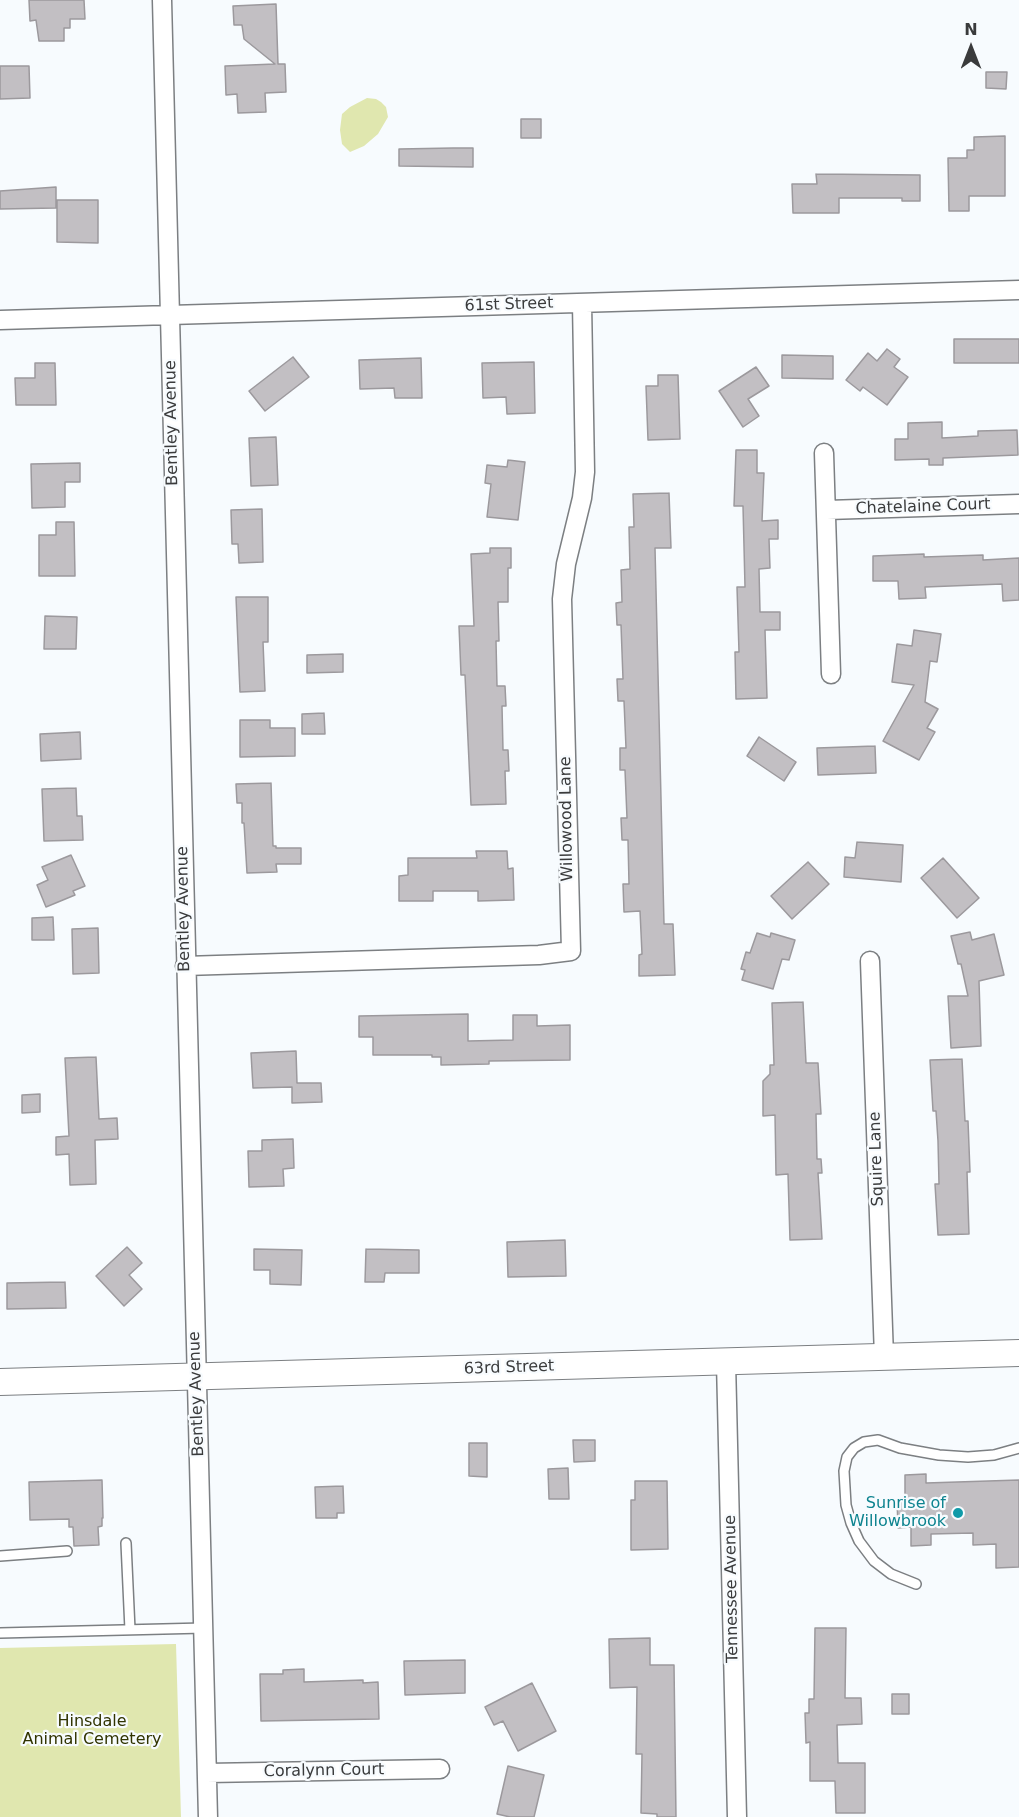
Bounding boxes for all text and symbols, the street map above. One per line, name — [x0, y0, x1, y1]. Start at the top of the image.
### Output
north arrow — [941, 18, 1001, 78]
text: N — [964, 20, 978, 39]
street label: 61st Street — [464, 294, 554, 316]
street label: Bentley Avenue — [161, 360, 183, 486]
street label: Chatelaine Court — [855, 495, 991, 519]
street label: Willowood Lane — [556, 756, 578, 882]
street label: Bentley Avenue — [173, 846, 195, 972]
street label: Squire Lane — [866, 1111, 888, 1207]
street label: Bentley Avenue — [185, 1331, 209, 1457]
street label: 63rd Street — [463, 1357, 555, 1379]
place label: Sunrise of Willowbrook — [849, 1494, 946, 1532]
marker: Sunrise of Willowbrook — [951, 1506, 965, 1520]
street label: Tennessee Avenue — [721, 1515, 743, 1663]
park label: Hinsdale Animal Cemetery — [22, 1712, 162, 1750]
street label: Coralynn Court — [264, 1760, 384, 1782]

